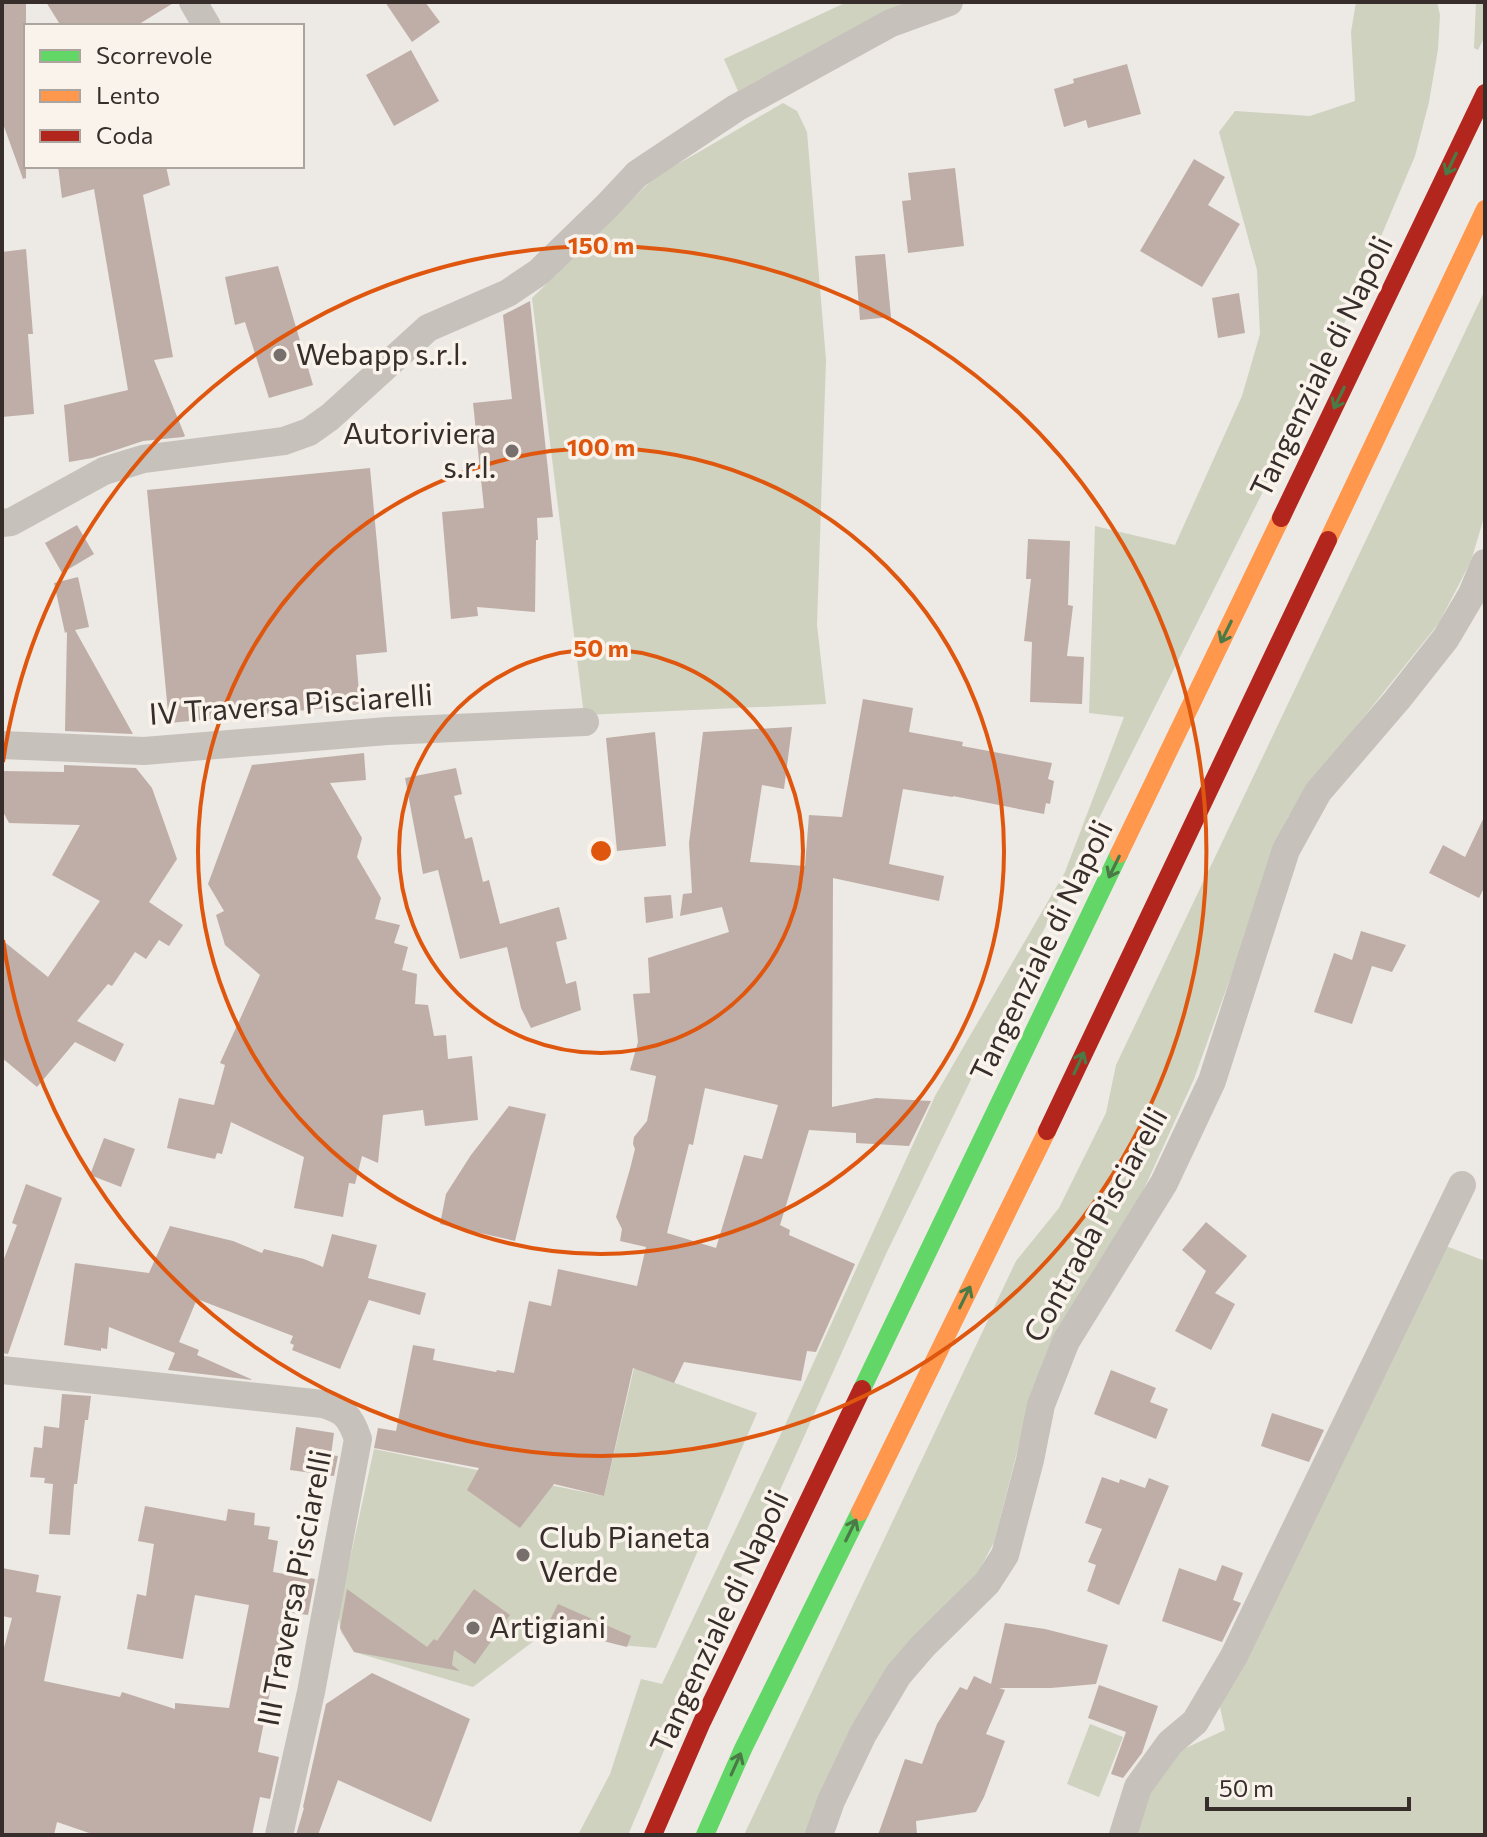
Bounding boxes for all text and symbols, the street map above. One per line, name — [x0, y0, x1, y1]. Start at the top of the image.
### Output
legend — [24, 24, 304, 168]
text: Scorrevole — [96, 40, 212, 69]
text: Lento — [96, 80, 160, 109]
text: Coda — [96, 120, 153, 149]
one-way arrow — [1443, 151, 1458, 175]
street label: Tangenziale di Napoli — [1240, 229, 1399, 503]
text: 150 m — [568, 230, 634, 259]
place label: Webapp s.r.l. — [296, 334, 468, 371]
marker: Webapp s.r.l. — [271, 346, 289, 364]
one-way arrow — [1331, 386, 1346, 410]
place label: Autoriviera s.r.l. — [343, 413, 496, 484]
text: 100 m — [567, 432, 635, 461]
marker: Autoriviera s.r.l. — [503, 442, 521, 460]
one-way arrow — [1218, 620, 1233, 644]
text: 50 m — [573, 633, 629, 662]
street label: IV Traversa Pisciarelli — [148, 674, 434, 731]
street label: Tangenziale di Napoli — [960, 813, 1119, 1087]
centre of rings — [587, 837, 615, 865]
one-way arrow — [1106, 854, 1121, 878]
one-way arrow — [1072, 1051, 1087, 1075]
street label: Contrada Pisciarelli — [1014, 1100, 1174, 1348]
one-way arrow — [958, 1285, 974, 1309]
street label: III Traversa Pisciarelli — [248, 1446, 337, 1729]
street label: Tangenziale di Napoli — [641, 1483, 795, 1758]
place label: Club Pianeta Verde — [539, 1517, 710, 1588]
one-way arrow — [844, 1519, 859, 1542]
marker: Club Pianeta Verde — [514, 1546, 532, 1564]
place label: Artigiani — [489, 1607, 606, 1644]
marker: Artigiani — [464, 1619, 482, 1637]
one-way arrow — [730, 1752, 745, 1776]
scale bar — [1207, 1761, 1409, 1811]
text: 50 m — [1219, 1773, 1274, 1802]

